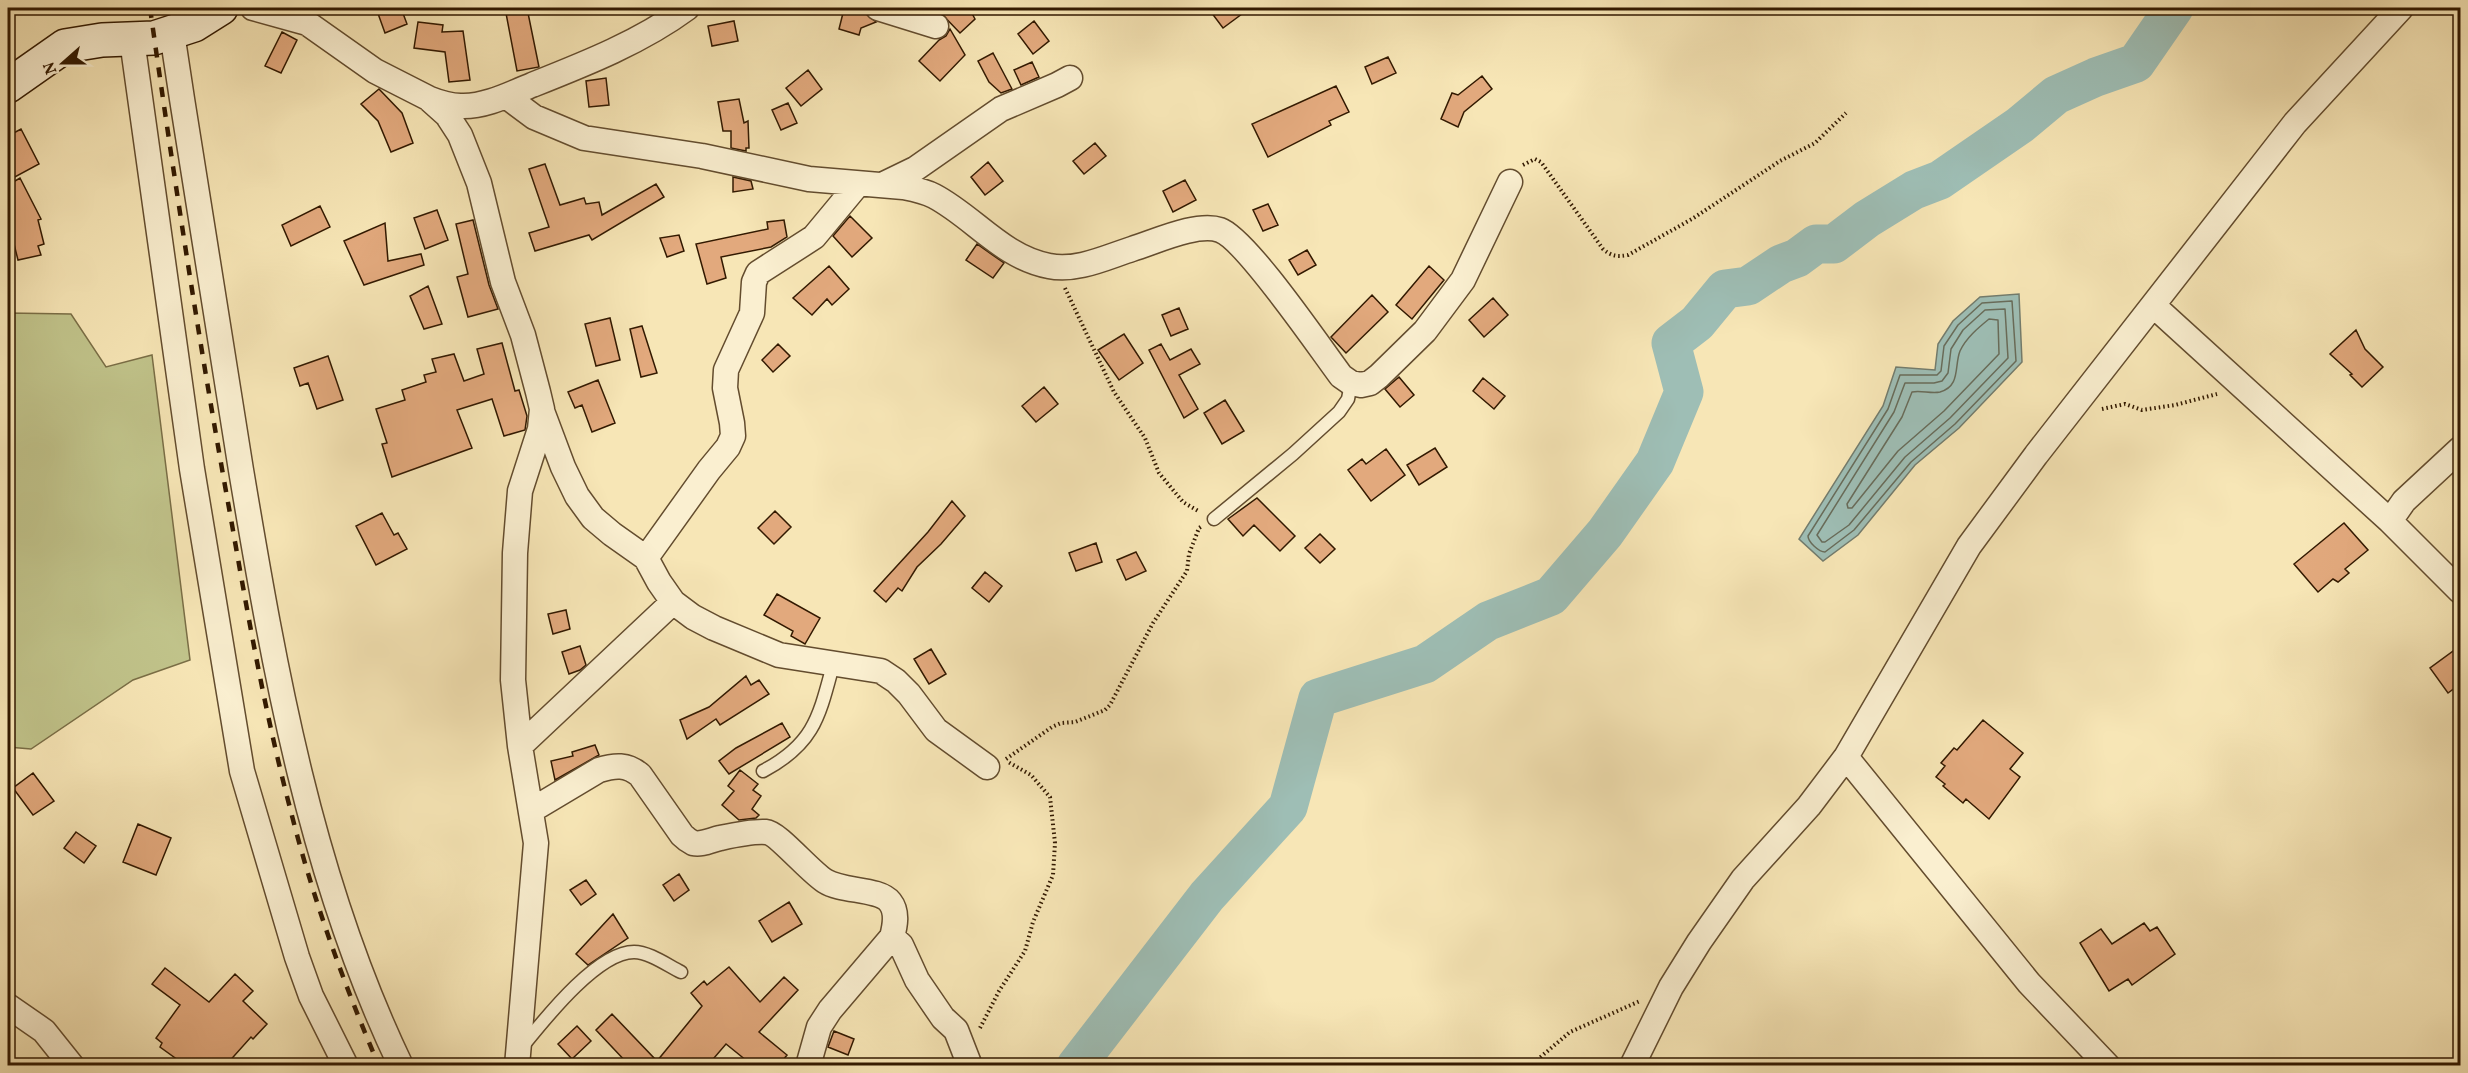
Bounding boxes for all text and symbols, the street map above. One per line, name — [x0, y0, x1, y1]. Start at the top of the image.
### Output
north arrow — [33, 33, 93, 93]
text: N — [38, 58, 63, 77]

